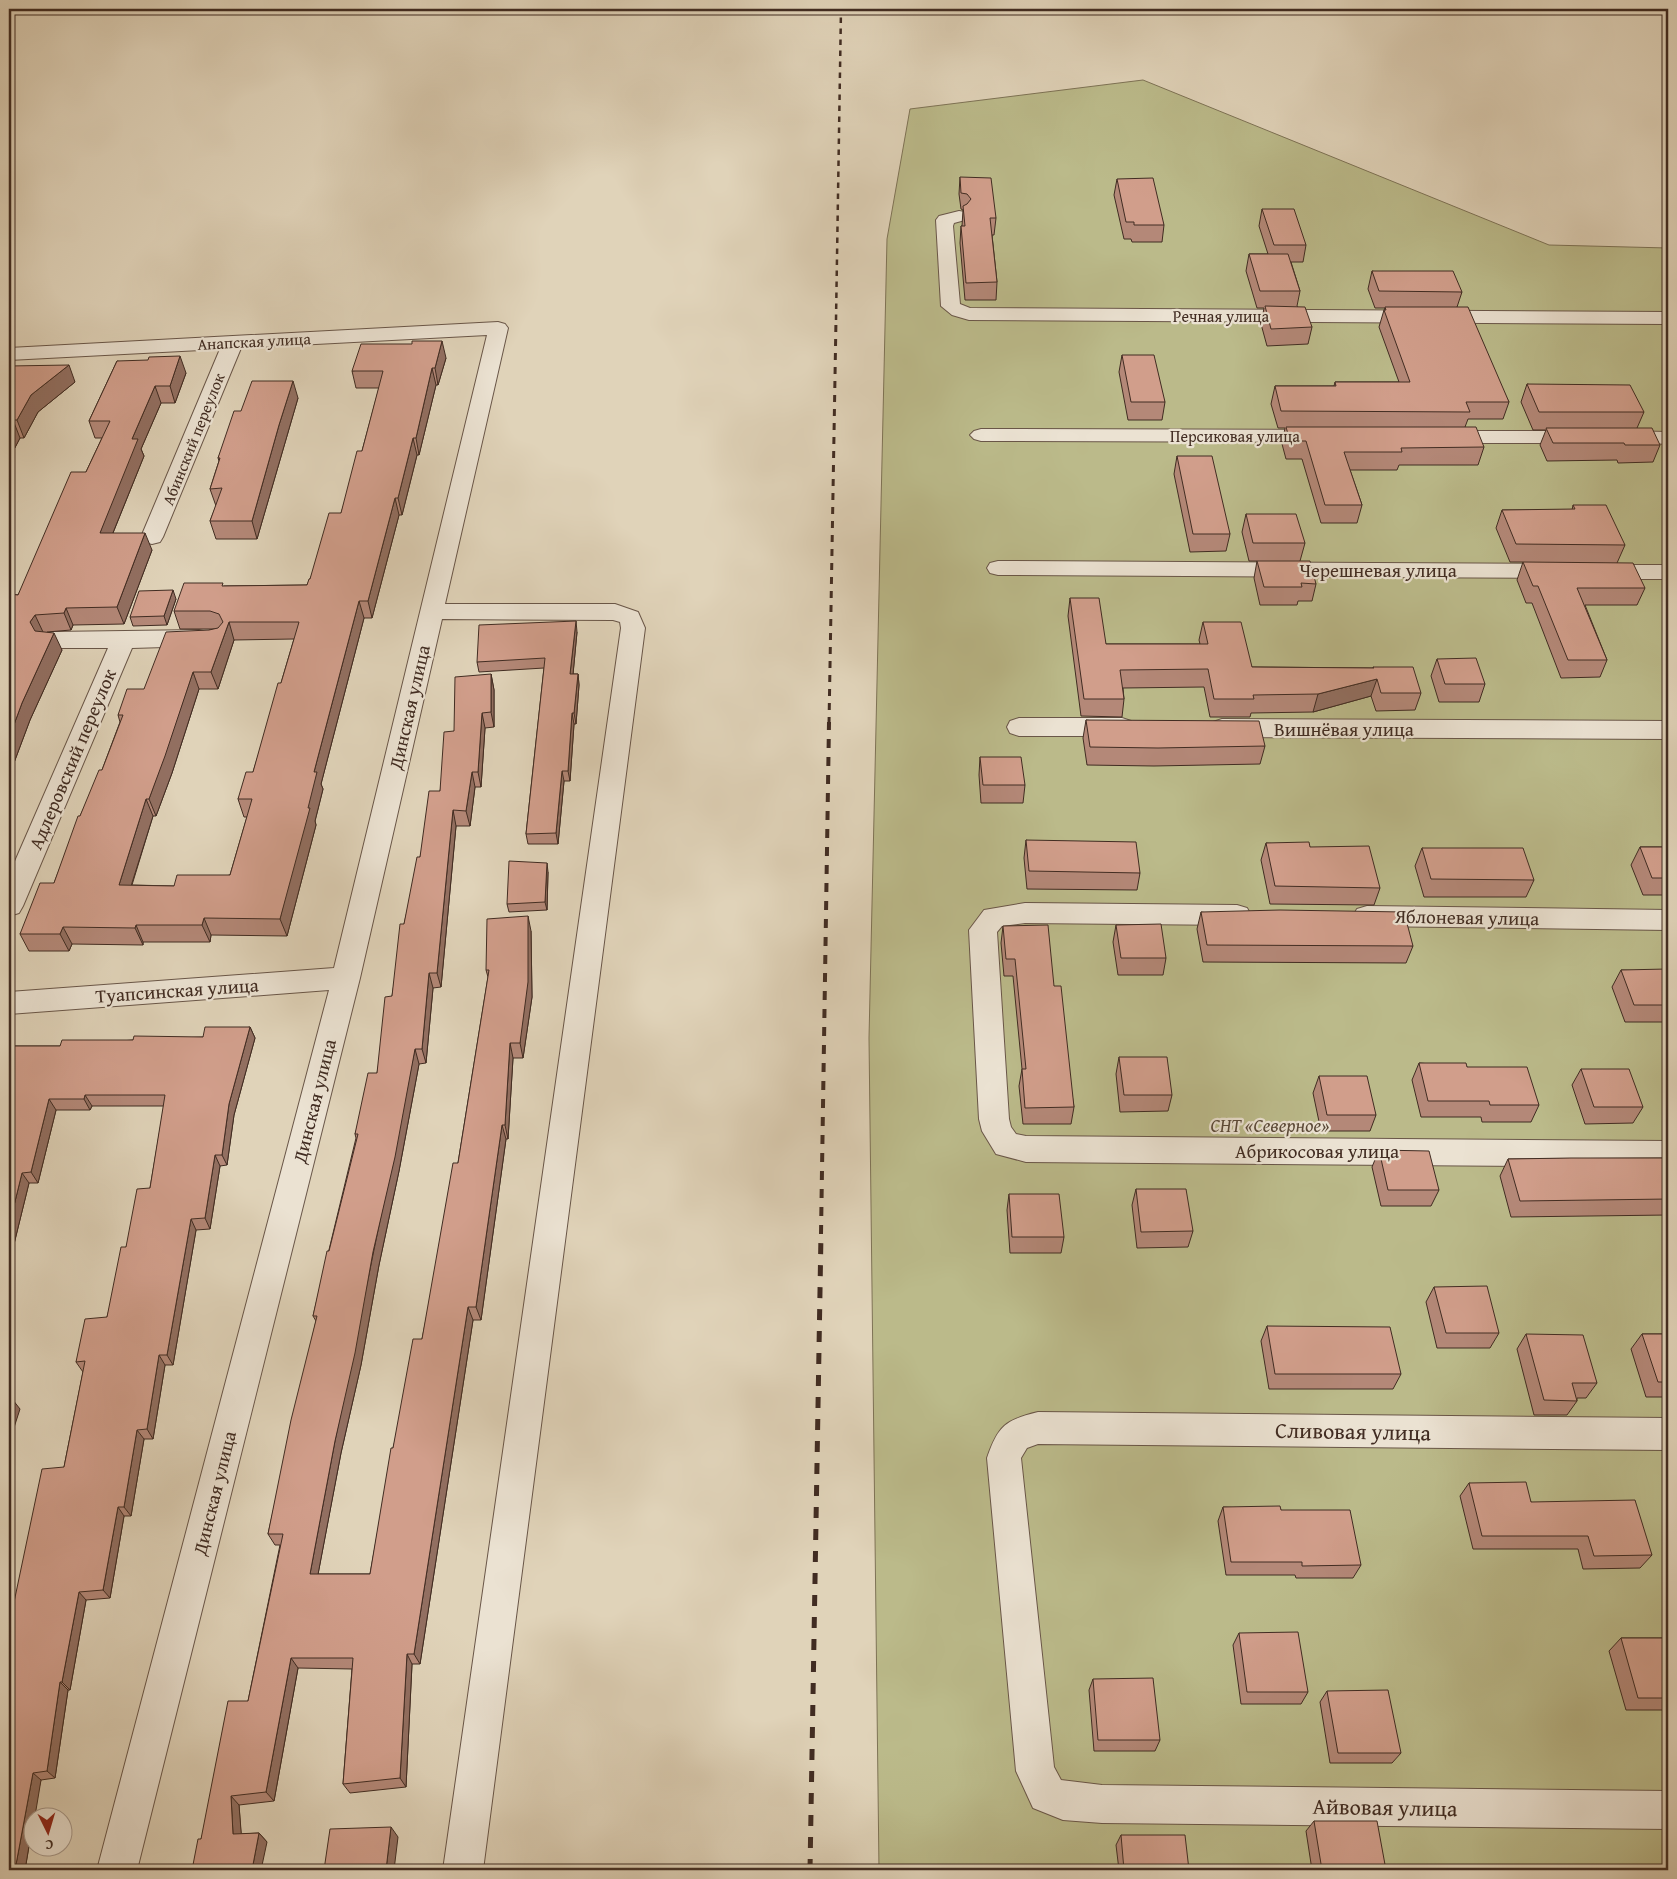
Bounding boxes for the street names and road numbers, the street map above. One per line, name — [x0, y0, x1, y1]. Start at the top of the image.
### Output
street label: Речная улица — [1173, 304, 1270, 328]
street label: Анапская улица — [197, 326, 312, 356]
street label: Абинский переулок — [155, 369, 231, 509]
street label: Персиковая улица — [1170, 424, 1300, 448]
street label: Черешневая улица — [1299, 556, 1457, 584]
street label: Динская улица — [381, 642, 437, 773]
street label: Адлеровский переулок — [21, 664, 123, 854]
street label: Вишнёвая улица — [1274, 715, 1414, 743]
street label: Яблоневая улица — [1394, 902, 1539, 932]
street label: Туапсинская улица — [95, 970, 259, 1010]
street label: Динская улица — [285, 1036, 343, 1167]
street label: Абрикосовая улица — [1235, 1137, 1399, 1165]
street label: Сливовая улица — [1275, 1414, 1432, 1448]
street label: Динская улица — [185, 1428, 243, 1559]
street label: Айвовая улица — [1312, 1790, 1458, 1824]

